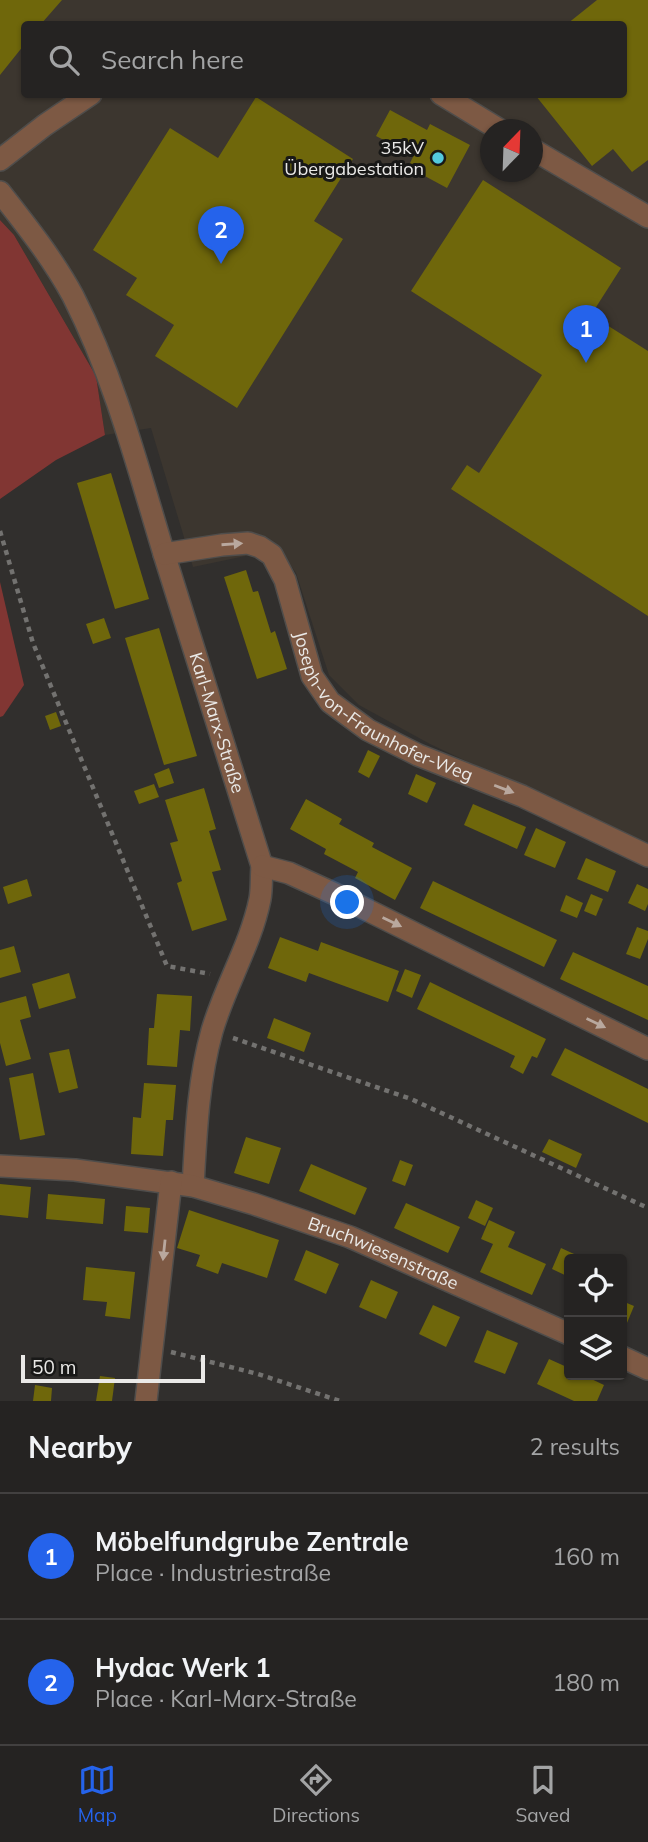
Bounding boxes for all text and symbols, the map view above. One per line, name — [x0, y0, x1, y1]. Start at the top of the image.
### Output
search box — [21, 21, 627, 98]
icon: search — [45, 41, 83, 79]
text: Search here — [101, 43, 244, 76]
north arrow — [480, 119, 543, 182]
place label: 35kV Übergabestation — [284, 136, 424, 180]
marker: 35kV Übergabestation — [430, 150, 446, 166]
pin: 2 — [198, 206, 244, 264]
pin: 1 — [563, 305, 609, 363]
one-way arrow — [221, 538, 243, 549]
street label: Joseph-von-Fraunhofer-Weg — [289, 628, 476, 786]
street label: Karl-Marx-Straße — [184, 649, 250, 796]
one-way arrow — [494, 783, 515, 794]
your location — [330, 885, 364, 919]
one-way arrow — [382, 917, 402, 928]
one-way arrow — [586, 1017, 606, 1029]
street label: Bruchwiesenstraße — [305, 1211, 462, 1295]
one-way arrow — [158, 1239, 169, 1261]
map controls — [564, 1254, 627, 1380]
button: locate — [564, 1254, 627, 1317]
button: layers — [564, 1317, 627, 1380]
scale bar — [21, 1352, 205, 1384]
text: 50 m — [32, 1355, 76, 1379]
text: Nearby — [28, 1428, 132, 1466]
text: 2 results — [530, 1432, 620, 1461]
text: Möbelfundgrube Zentrale — [95, 1525, 409, 1558]
text: 1 — [44, 1542, 58, 1571]
text: 160 m — [552, 1542, 620, 1571]
text: Place · Industriestraße — [95, 1558, 331, 1587]
text: Hydac Werk 1 — [95, 1651, 271, 1684]
text: 2 — [44, 1668, 58, 1697]
text: 180 m — [552, 1668, 620, 1697]
text: Place · Karl-Marx-Straße — [95, 1684, 357, 1713]
tab: Map — [78, 1761, 117, 1827]
tab: Directions — [272, 1761, 360, 1827]
tab: Saved — [515, 1761, 570, 1827]

